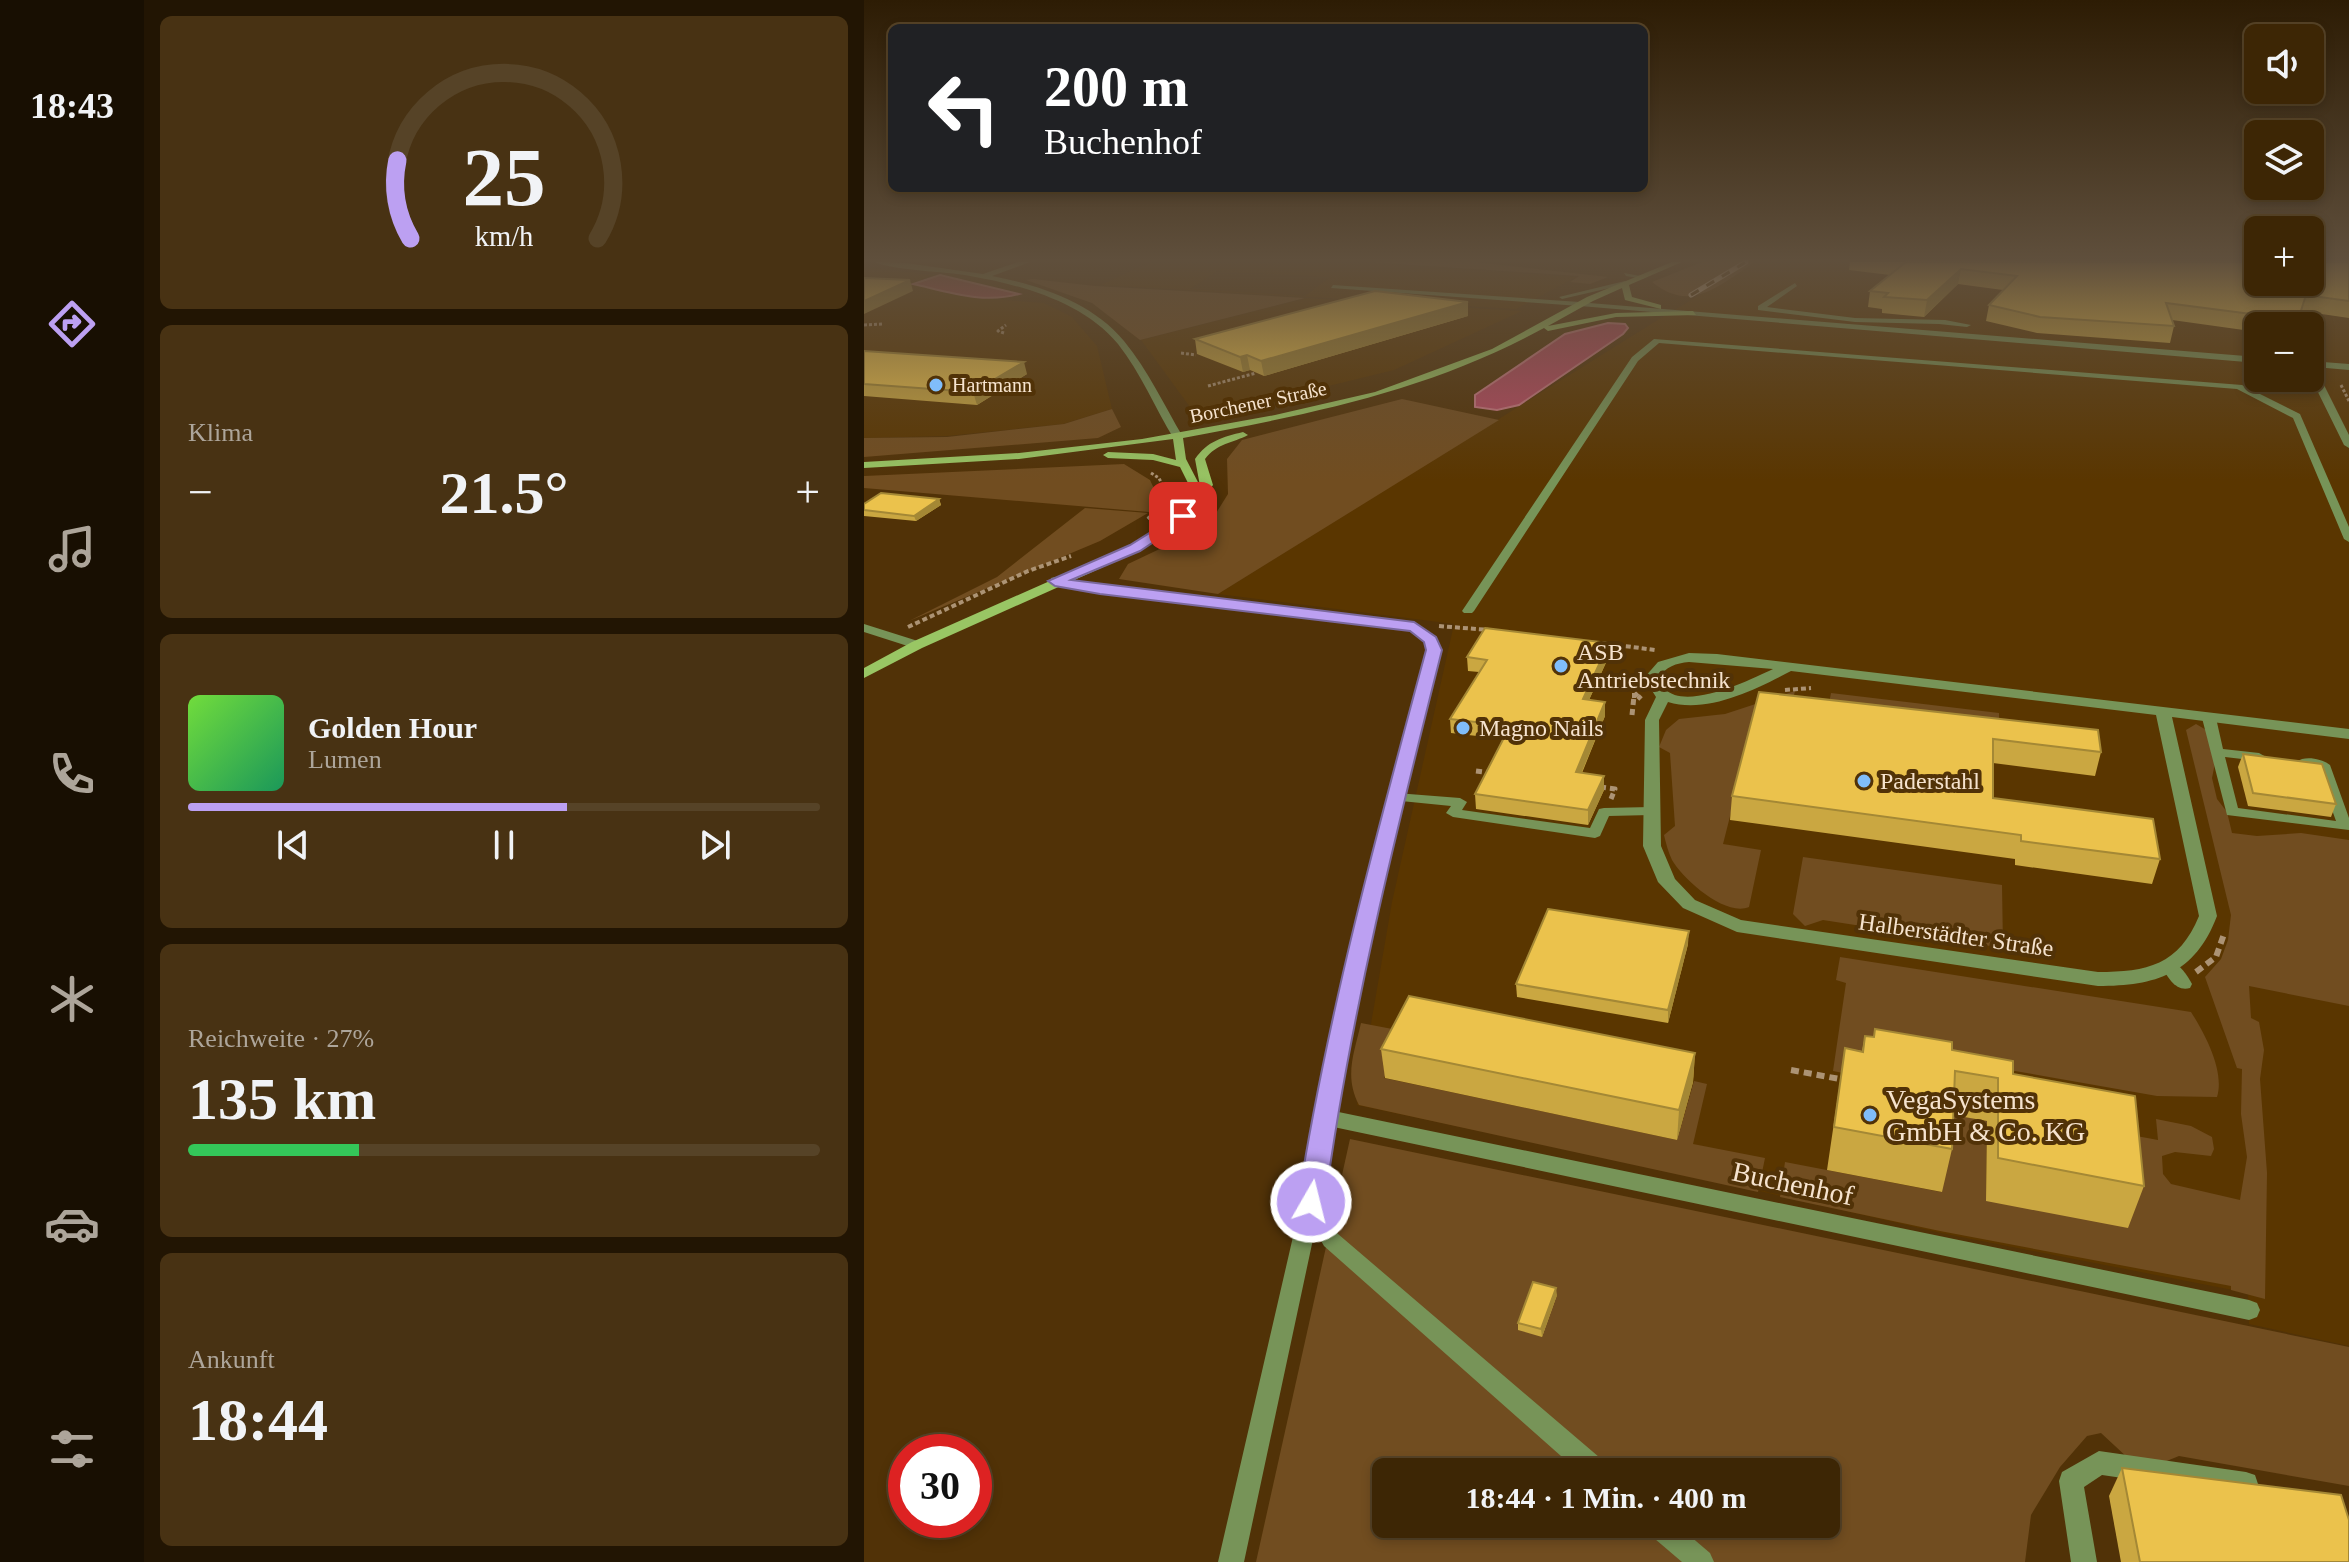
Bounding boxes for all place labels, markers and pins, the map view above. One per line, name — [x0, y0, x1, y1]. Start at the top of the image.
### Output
place label: Hartmann — [952, 374, 1032, 396]
marker: Hartmann — [927, 376, 945, 394]
pin — [1149, 482, 1217, 550]
place label: ASB Antriebstechnik — [1577, 639, 1730, 693]
marker: ASB Antriebstechnik — [1552, 657, 1570, 675]
place label: Magno Nails — [1479, 715, 1604, 741]
marker: Magno Nails — [1454, 719, 1472, 737]
place label: Paderstahl — [1880, 768, 1980, 794]
marker: Paderstahl — [1855, 772, 1873, 790]
place label: VegaSystems GmbH & Co. KG — [1886, 1084, 2085, 1147]
marker: VegaSystems GmbH & Co. KG — [1861, 1106, 1879, 1124]

